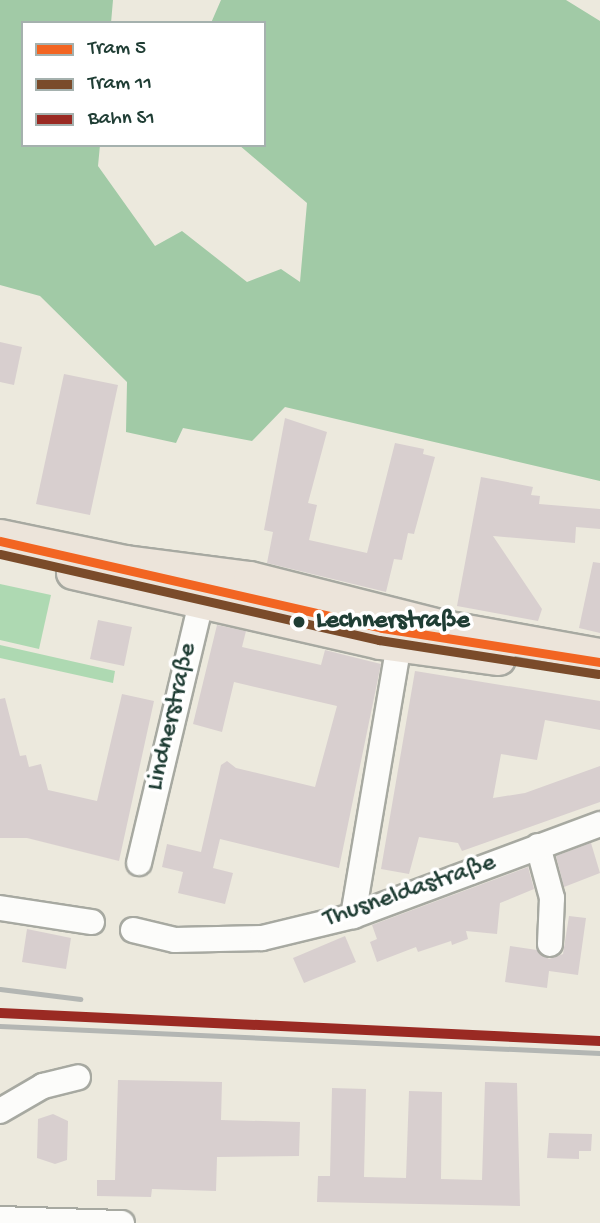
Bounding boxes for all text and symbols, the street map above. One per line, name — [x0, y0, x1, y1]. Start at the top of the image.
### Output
legend — [21, 21, 266, 147]
text: Tram 5 — [88, 37, 146, 62]
text: Tram 11 — [88, 72, 152, 97]
text: Bahn S1 — [88, 107, 155, 132]
place label: Lechnerstraße — [316, 606, 470, 638]
marker: Lechnerstraße — [288, 611, 310, 633]
street label: Lindnerstraße — [141, 640, 205, 794]
street label: Thusneldastraße — [320, 848, 500, 936]

